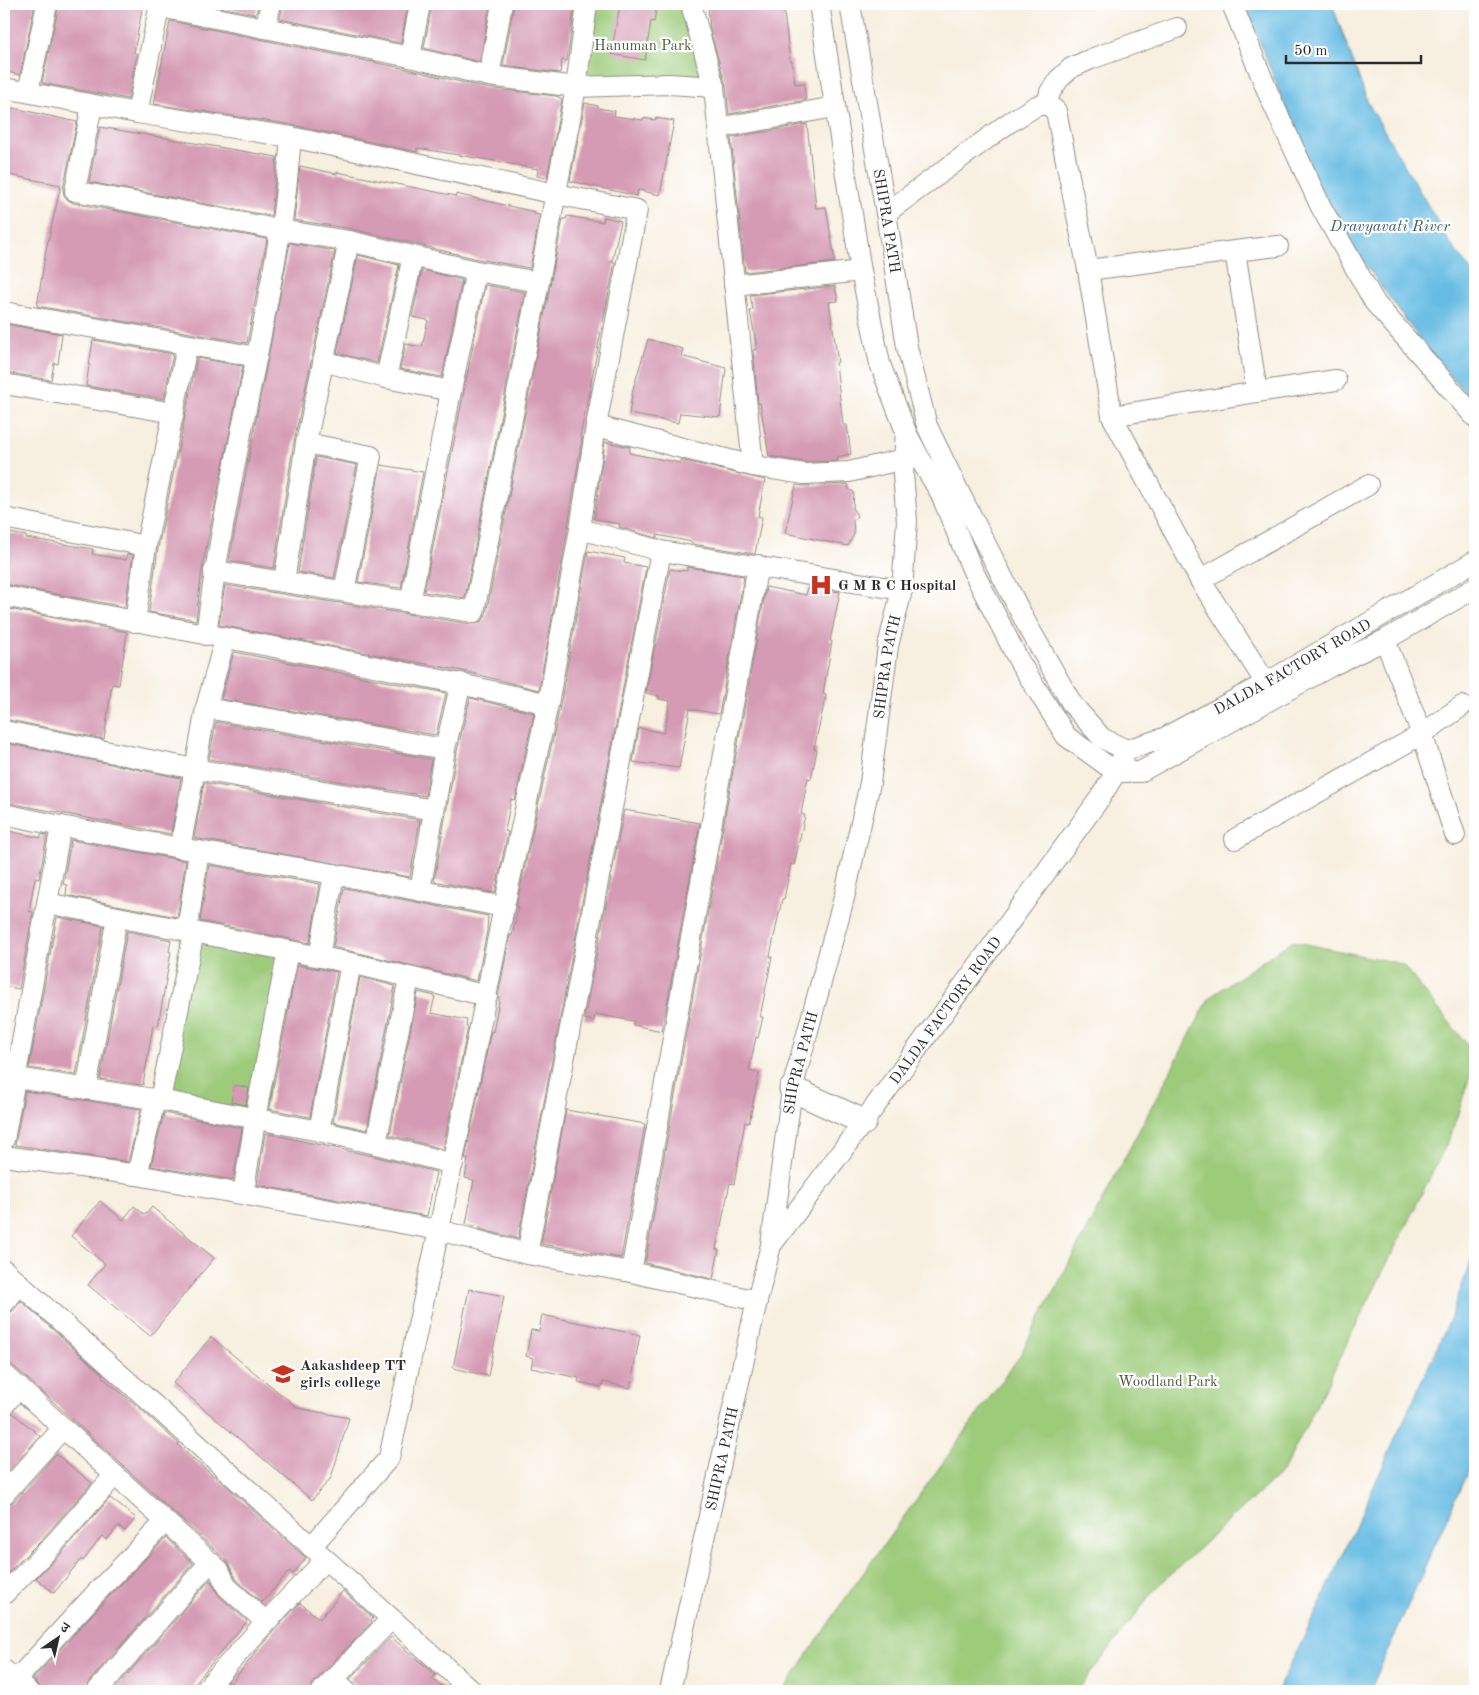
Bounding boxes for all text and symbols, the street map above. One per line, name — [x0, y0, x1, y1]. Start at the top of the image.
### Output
scale bar — [1286, 32, 1422, 64]
park label: Hanuman Park — [594, 39, 692, 54]
text: 50 m — [1294, 44, 1328, 59]
street label: SHIPRA PATH — [870, 168, 901, 275]
water label: Dravyavati River — [1329, 219, 1451, 235]
hospital icon: G M R C Hospital — [808, 572, 834, 598]
place label: G M R C Hospital — [838, 579, 957, 594]
street label: SHIPRA PATH — [872, 613, 905, 720]
street label: DALDA FACTORY ROAD — [1212, 617, 1374, 719]
street label: DALDA FACTORY ROAD — [888, 935, 1005, 1088]
street label: SHIPRA PATH — [783, 1010, 822, 1115]
place label: Aakashdeep TT girls college — [300, 1359, 406, 1391]
school or university icon: Aakashdeep TT girls college — [270, 1361, 296, 1387]
park label: Woodland Park — [1118, 1375, 1218, 1390]
street label: SHIPRA PATH — [704, 1406, 742, 1512]
north arrow — [32, 1612, 82, 1662]
text: उ — [57, 1620, 72, 1636]

